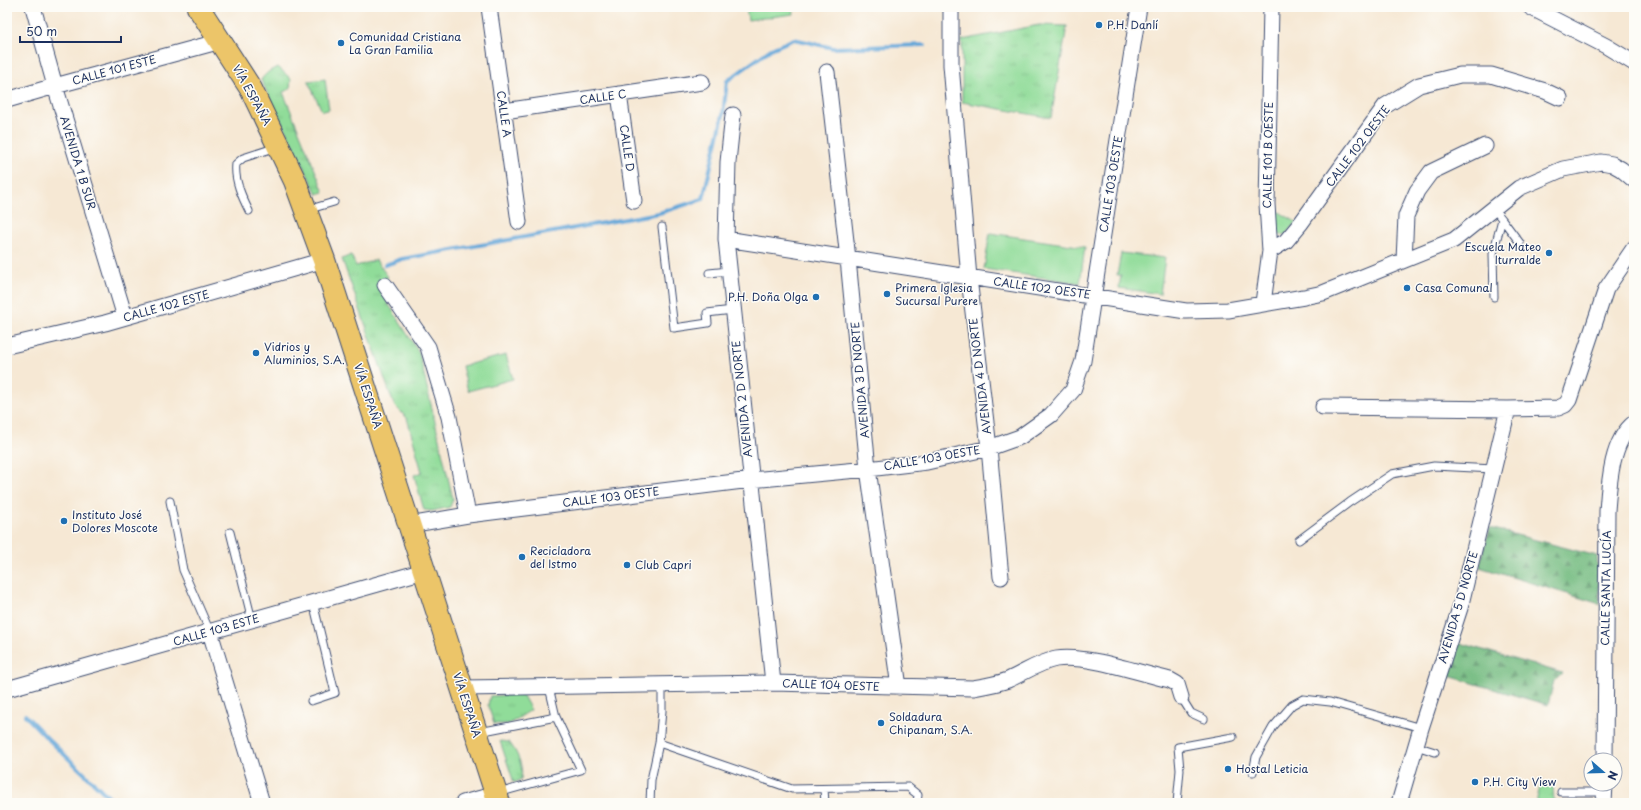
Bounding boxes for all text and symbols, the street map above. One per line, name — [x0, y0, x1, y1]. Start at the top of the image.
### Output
place label: P.H. Danlí — [1107, 16, 1159, 33]
scale bar — [20, 18, 121, 44]
marker: P.H. Danlí — [1094, 20, 1104, 30]
text: 50 m — [26, 22, 57, 40]
place label: Comunidad Cristiana La Gran Familia — [349, 28, 461, 58]
marker: Comunidad Cristiana La Gran Familia — [336, 38, 346, 48]
street label: CALLE 101 ESTE — [70, 50, 158, 89]
street label: VÍA ESPAÑA — [229, 61, 276, 128]
street label: CALLE C — [578, 85, 627, 108]
street label: CALLE A — [493, 89, 516, 138]
street label: CALLE 101 B OESTE — [1258, 101, 1277, 208]
street label: CALLE 102 OESTE — [1321, 101, 1394, 190]
street label: AVENIDA 1 B SUR — [56, 114, 101, 212]
street label: CALLE D — [616, 123, 639, 173]
street label: CALLE 103 OESTE — [1094, 134, 1127, 234]
place label: Escuela Mateo Iturralde — [1465, 238, 1541, 268]
marker: Escuela Mateo Iturralde — [1544, 248, 1554, 258]
street label: CALLE 102 OESTE — [992, 272, 1092, 303]
place label: Primera Iglesia Sucursal Purere — [895, 279, 978, 309]
place label: Casa Comunal — [1415, 279, 1493, 296]
marker: Casa Comunal — [1402, 283, 1412, 293]
street label: CALLE 102 ESTE — [121, 285, 211, 326]
place label: P.H. Doña Olga — [728, 288, 808, 305]
marker: Primera Iglesia Sucursal Purere — [882, 289, 892, 299]
marker: P.H. Doña Olga — [811, 292, 821, 302]
street label: AVENIDA 4 D NORTE — [964, 317, 995, 435]
street label: AVENIDA 3 D NORTE — [846, 321, 873, 439]
place label: Vidrios y Aluminios, S.A. — [264, 338, 345, 368]
street label: AVENIDA 2 D NORTE — [727, 340, 756, 458]
marker: Vidrios y Aluminios, S.A. — [251, 348, 261, 358]
street label: VÍA ESPAÑA — [350, 361, 387, 431]
street label: CALLE 103 OESTE — [882, 441, 982, 474]
street label: CALLE 103 OESTE — [561, 482, 661, 511]
place label: Instituto José Dolores Moscote — [72, 506, 158, 536]
marker: Instituto José Dolores Moscote — [59, 516, 69, 526]
street label: CALLE SANTA LUCÍA — [1596, 530, 1615, 646]
place label: Recicladora del Istmo — [530, 542, 591, 572]
street label: AVENIDA 5 D NORTE — [1433, 549, 1482, 665]
marker: Recicladora del Istmo — [517, 552, 527, 562]
place label: Club Capri — [635, 556, 692, 573]
marker: Club Capri — [622, 560, 632, 570]
street label: CALLE 103 ESTE — [171, 609, 261, 650]
street label: VÍA ESPAÑA — [449, 670, 486, 740]
street label: CALLE 104 OESTE — [782, 674, 880, 695]
place label: Soldadura Chipanam, S.A. — [889, 708, 973, 738]
marker: Soldadura Chipanam, S.A. — [876, 718, 886, 728]
north arrow — [1583, 752, 1623, 792]
place label: Hostal Leticia — [1236, 760, 1309, 777]
marker: Hostal Leticia — [1223, 764, 1233, 774]
text: N — [1603, 769, 1622, 783]
place label: P.H. City View — [1483, 773, 1557, 790]
marker: P.H. City View — [1470, 777, 1480, 787]

